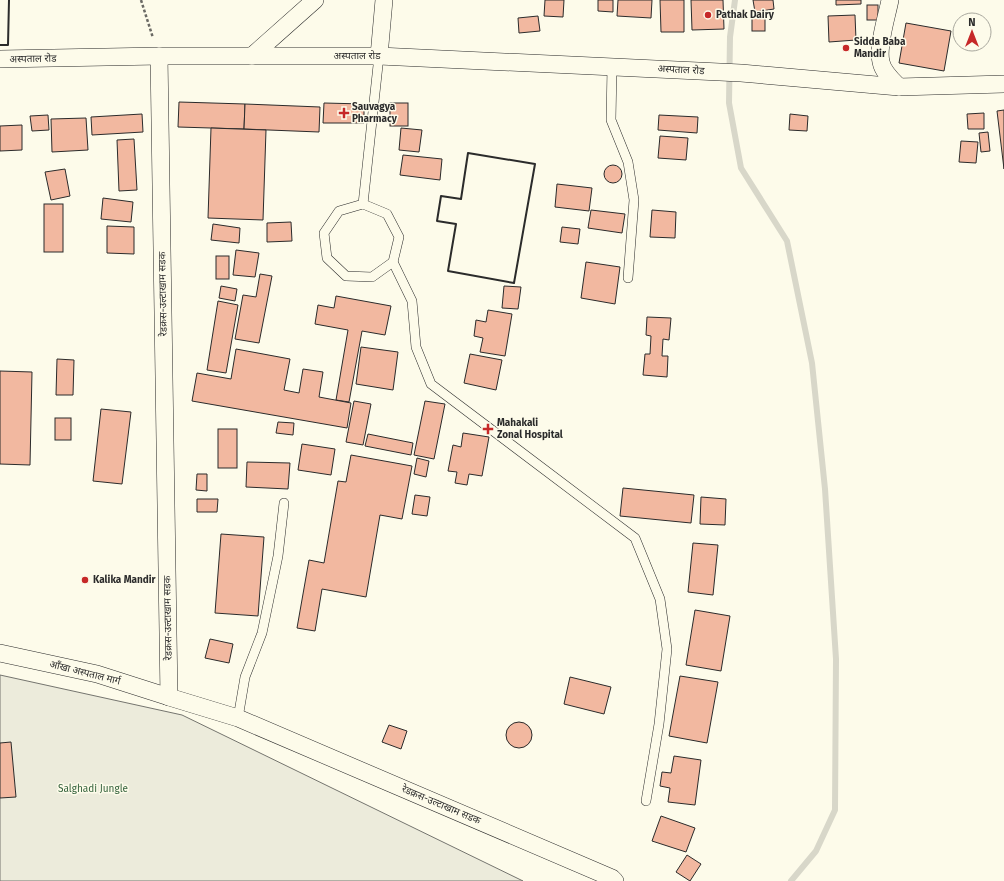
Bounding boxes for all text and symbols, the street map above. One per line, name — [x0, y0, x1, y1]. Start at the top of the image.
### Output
place label: Pathak Dairy — [716, 9, 775, 21]
marker: Pathak Dairy — [703, 10, 713, 20]
north arrow — [952, 12, 992, 52]
text: N — [968, 16, 976, 29]
place label: Sidda Baba Mandir — [854, 36, 906, 60]
marker: Sidda Baba Mandir — [841, 43, 851, 53]
street label: अस्पताल रोड — [334, 50, 381, 62]
street label: अस्पताल रोड — [9, 53, 57, 65]
street label: अस्पताल रोड — [657, 63, 705, 77]
place label: Sauvagya Pharmacy — [352, 101, 398, 125]
marker: Sauvagya Pharmacy — [339, 108, 349, 118]
street label: रेडक्रस-उल्टाखाम सडक — [156, 251, 170, 337]
place label: Mahakali Zonal Hospital — [497, 417, 563, 441]
marker: Mahakali Zonal Hospital — [482, 423, 494, 435]
place label: Kalika Mandir — [93, 574, 157, 586]
marker: Kalika Mandir — [80, 575, 90, 585]
street label: रेडक्रस-उल्टाखाम सडक — [161, 575, 175, 661]
street label: आँखा अस्पताल मार्ग — [48, 658, 123, 688]
park label: Salghadi Jungle — [58, 783, 128, 795]
street label: रेडक्रस-उल्टाखाम सडक — [399, 783, 483, 827]

